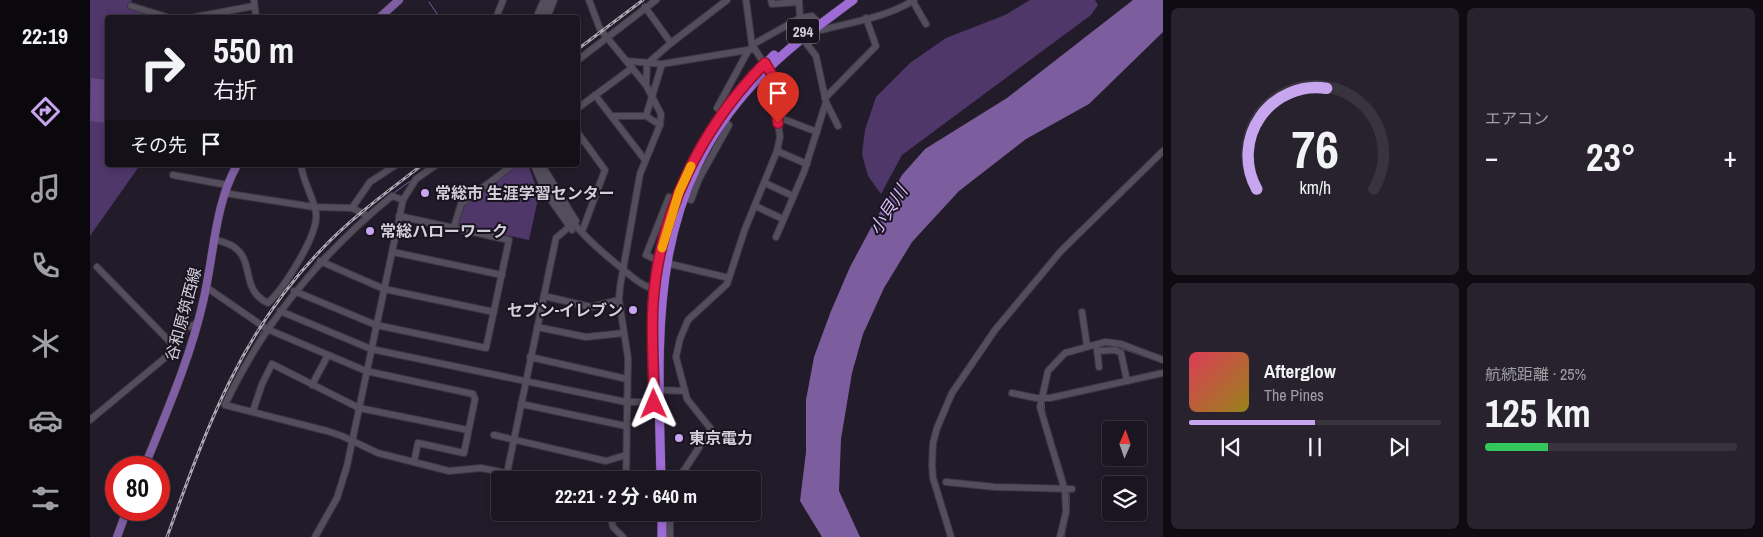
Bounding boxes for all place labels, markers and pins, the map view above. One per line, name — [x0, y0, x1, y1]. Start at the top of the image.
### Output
pin — [757, 72, 799, 123]
place label: 常総市 生涯学習センター — [435, 182, 615, 204]
marker: 常総市 生涯学習センター — [419, 187, 431, 199]
place label: 常総ハローワーク — [380, 220, 508, 242]
marker: 常総ハローワーク — [364, 225, 376, 237]
place label: セブン-イレブン — [507, 299, 623, 321]
marker: セブン-イレブン — [627, 304, 639, 316]
place label: 東京電力 — [689, 427, 753, 449]
marker: 東京電力 — [673, 432, 685, 444]

